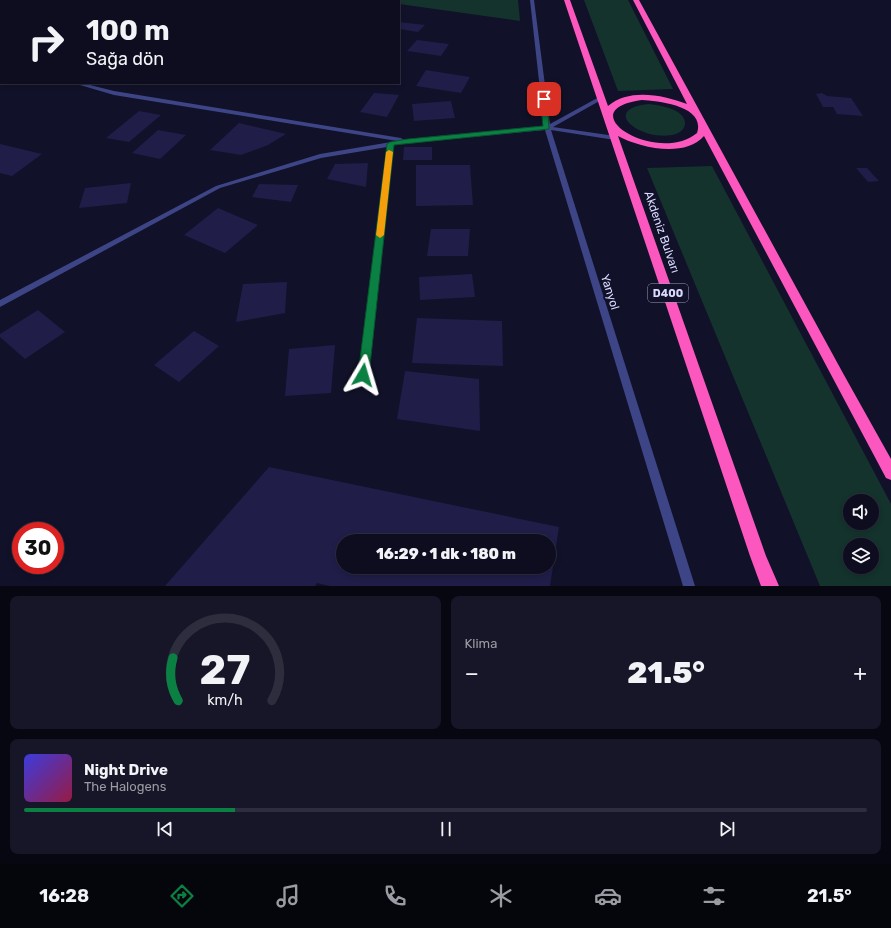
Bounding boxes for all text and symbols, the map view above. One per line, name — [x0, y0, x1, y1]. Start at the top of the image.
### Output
text: 100 m — [86, 14, 170, 47]
icon: right — [20, 16, 72, 68]
text: Sağa dön — [86, 48, 164, 70]
pin — [527, 82, 561, 116]
icon: arrive — [533, 88, 555, 110]
street label: Akdeniz Bulvarı — [641, 189, 683, 275]
street label: Yanyol — [598, 273, 622, 312]
road number: D400 — [648, 284, 688, 302]
position arrow — [342, 354, 384, 396]
map controls — [843, 494, 879, 574]
button: sound — [843, 494, 879, 530]
speed limit sign: 30 — [12, 522, 64, 574]
button: layers — [843, 538, 879, 574]
text: 16:29 · 1 dk · 180 m — [376, 545, 516, 563]
text: Klima — [465, 636, 497, 651]
text: 27 — [200, 644, 251, 693]
text: 21.5° — [627, 655, 705, 691]
text: − — [465, 660, 479, 687]
text: + — [853, 660, 867, 687]
text: km/h — [207, 691, 243, 708]
text: Night Drive — [84, 761, 168, 779]
text: The Halogens — [84, 779, 166, 794]
icon: previous — [154, 818, 176, 840]
icon: pause — [435, 818, 457, 840]
icon: next — [716, 818, 738, 840]
icon: directions — [168, 882, 196, 910]
icon: music — [274, 882, 302, 910]
icon: phone — [381, 882, 409, 910]
icon: climate — [487, 882, 515, 910]
icon: car — [594, 882, 622, 910]
icon: filters — [700, 882, 728, 910]
text: 16:28 — [39, 885, 89, 907]
text: 21.5° — [807, 885, 852, 907]

